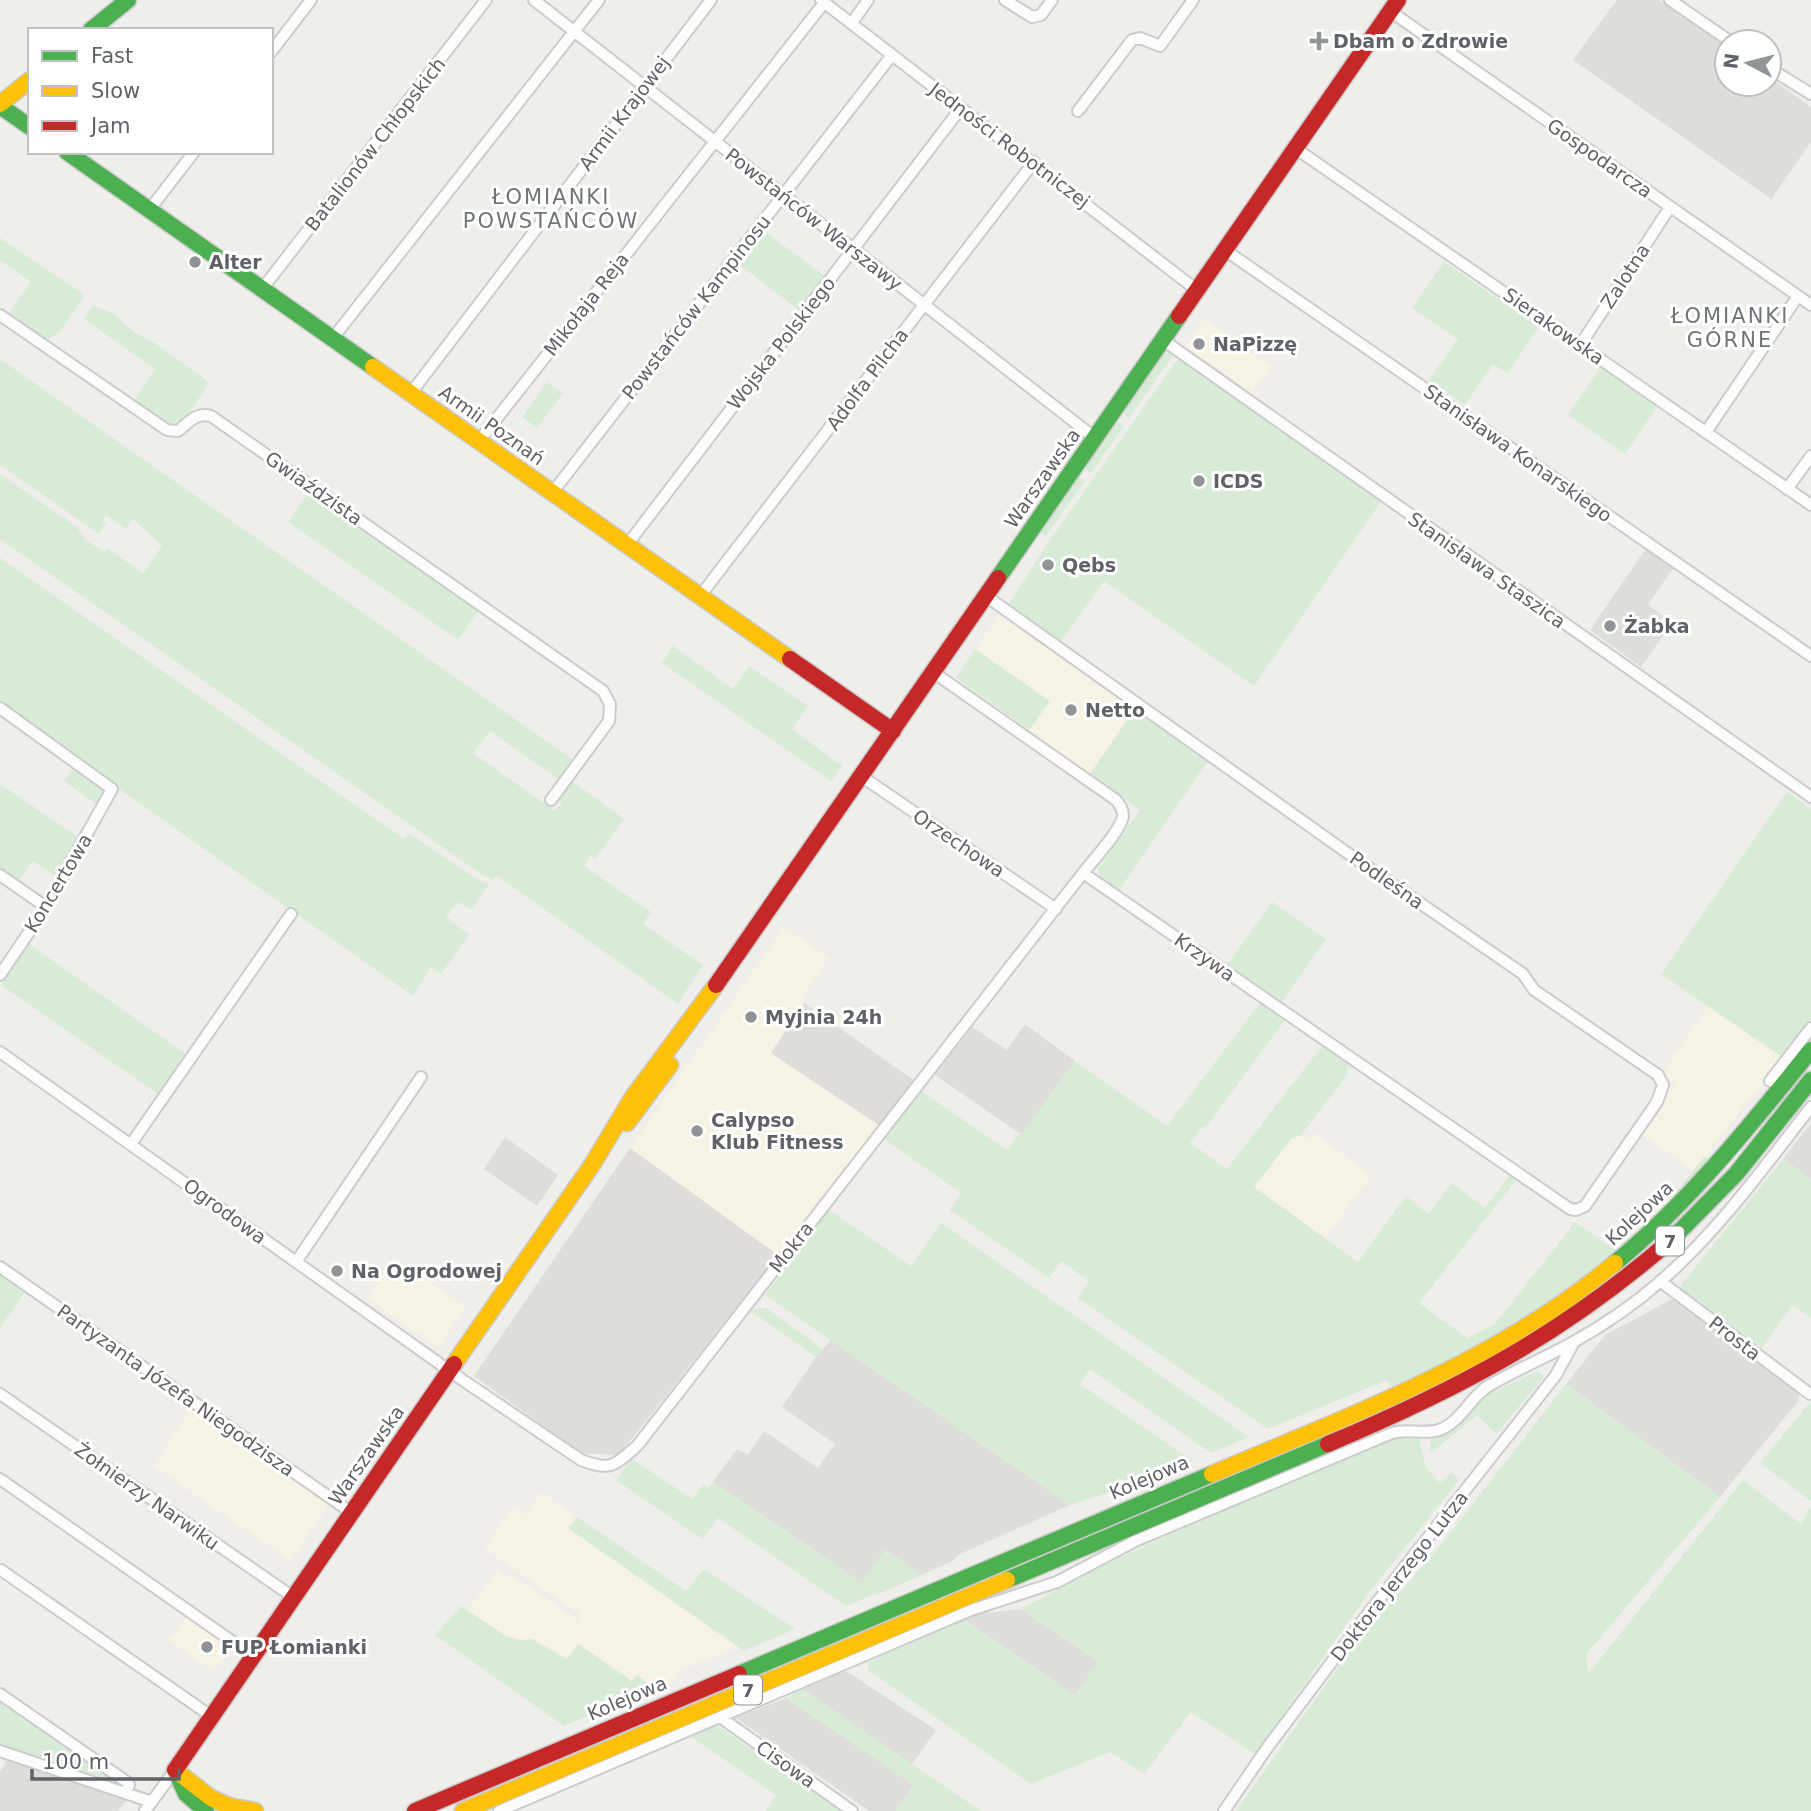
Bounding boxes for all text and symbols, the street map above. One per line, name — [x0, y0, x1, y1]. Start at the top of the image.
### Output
legend — [28, 28, 273, 154]
north arrow — [1713, 28, 1783, 98]
place label: Dbam o Zdrowie — [1333, 30, 1508, 52]
marker: Dbam o Zdrowie — [1311, 33, 1327, 49]
text: Fast — [91, 44, 133, 68]
street label: Armii Krajowej — [574, 52, 674, 174]
text: N — [1719, 52, 1743, 70]
street label: Batalionów Chłopskich — [300, 53, 450, 235]
street label: Jedności Robotniczej — [925, 77, 1094, 212]
text: Slow — [91, 79, 140, 103]
text: Jam — [89, 114, 131, 138]
street label: Gospodarcza — [1543, 114, 1657, 202]
street label: Powstańców Warszawy — [721, 143, 907, 295]
district label: ŁOMIANKI POWSTAŃCÓW — [463, 185, 639, 233]
street label: Powstańców Kampinosu — [617, 210, 775, 404]
street label: Zalotna — [1596, 240, 1654, 312]
street label: Mikołaja Reja — [539, 248, 633, 360]
place label: Alter — [209, 251, 262, 273]
marker: Alter — [187, 254, 203, 270]
street label: Wojska Polskiego — [722, 272, 840, 414]
street label: Sierakowska — [1499, 283, 1609, 369]
district label: ŁOMIANKI GÓRNE — [1670, 304, 1789, 352]
street label: Adolfa Pilcha — [822, 324, 912, 434]
place label: NaPizzę — [1213, 333, 1297, 355]
marker: NaPizzę — [1191, 336, 1207, 352]
street label: Stanisława Konarskiego — [1420, 380, 1616, 526]
street label: Armii Poznań — [435, 381, 549, 469]
street label: Warszawska — [1000, 424, 1084, 532]
street label: Gwiaździsta — [261, 446, 367, 530]
place label: ICDS — [1213, 470, 1263, 492]
marker: ICDS — [1191, 473, 1207, 489]
street label: Stanisława Staszica — [1404, 507, 1570, 633]
place label: Qebs — [1062, 554, 1116, 576]
marker: Qebs — [1040, 557, 1056, 573]
place label: Żabka — [1624, 614, 1690, 637]
marker: Żabka — [1602, 618, 1618, 634]
place label: Netto — [1085, 699, 1145, 721]
marker: Netto — [1063, 702, 1079, 718]
street label: Orzechowa — [909, 804, 1009, 882]
street label: Koncertowa — [20, 830, 96, 936]
street label: Podleśna — [1346, 847, 1428, 913]
street label: Krzywa — [1171, 928, 1239, 986]
place label: Myjnia 24h — [765, 1006, 882, 1028]
marker: Myjnia 24h — [743, 1009, 759, 1025]
place label: Calypso Klub Fitness — [711, 1109, 844, 1153]
marker: Calypso Klub Fitness — [689, 1123, 705, 1139]
street label: Ogrodowa — [179, 1174, 271, 1248]
street label: Kolejowa — [1601, 1176, 1677, 1250]
street label: Mokra — [764, 1217, 818, 1277]
road number: 7 — [1656, 1226, 1684, 1256]
place label: Na Ogrodowej — [351, 1260, 502, 1282]
marker: Na Ogrodowej — [329, 1263, 345, 1279]
street label: Partyzanta Józefa Niegodzisza — [53, 1299, 299, 1481]
street label: Prosta — [1705, 1311, 1765, 1365]
street label: Warszawska — [324, 1401, 408, 1509]
street label: Żołnierzy Narwiku — [71, 1438, 223, 1554]
street label: Kolejowa — [1106, 1450, 1192, 1504]
street label: Doktora Jerzego Lutza — [1326, 1487, 1472, 1665]
place label: FUP Łomianki — [221, 1636, 367, 1658]
marker: FUP Łomianki — [199, 1639, 215, 1655]
street label: Kolejowa — [584, 1671, 670, 1725]
road number: 7 — [734, 1675, 762, 1704]
street label: Cisowa — [752, 1736, 820, 1792]
scale bar — [32, 1738, 178, 1782]
text: 100 m — [42, 1750, 109, 1774]

